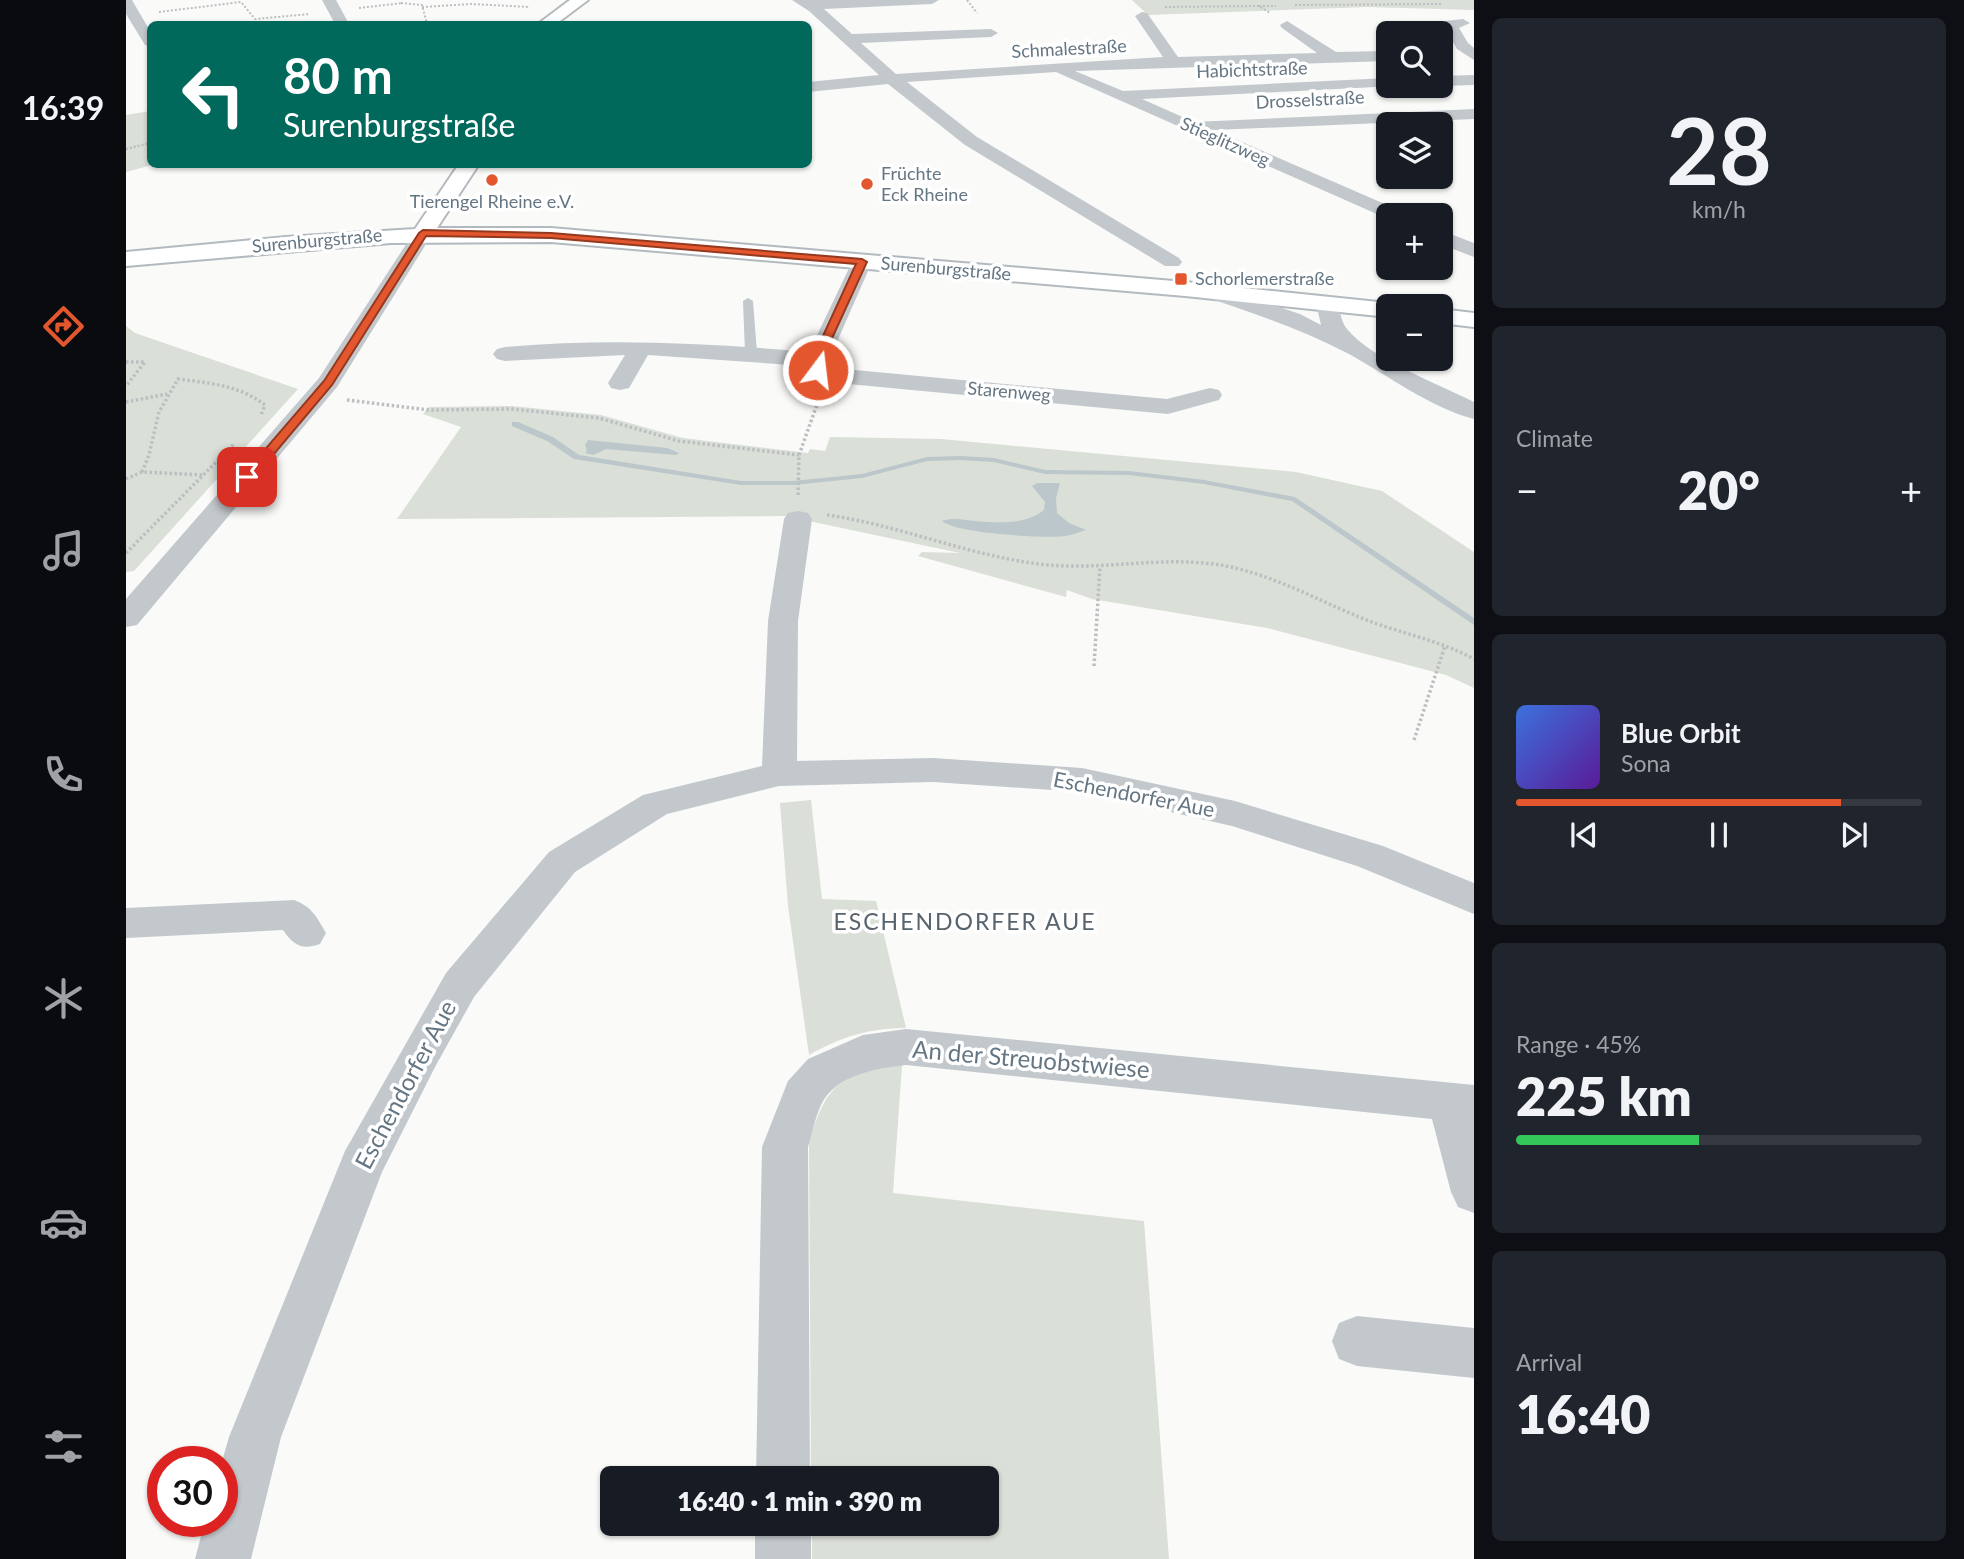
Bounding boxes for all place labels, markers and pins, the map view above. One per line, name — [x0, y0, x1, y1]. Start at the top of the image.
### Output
place label: Früchte Eck Rheine — [881, 162, 968, 205]
marker: Tierengel Rheine e.V. — [484, 172, 500, 188]
marker: Früchte Eck Rheine — [859, 176, 875, 192]
place label: Tierengel Rheine e.V. — [410, 190, 574, 212]
place label: Schorlemerstraße — [1195, 267, 1334, 289]
marker: Schorlemerstraße — [1173, 271, 1189, 287]
pin — [217, 447, 277, 507]

